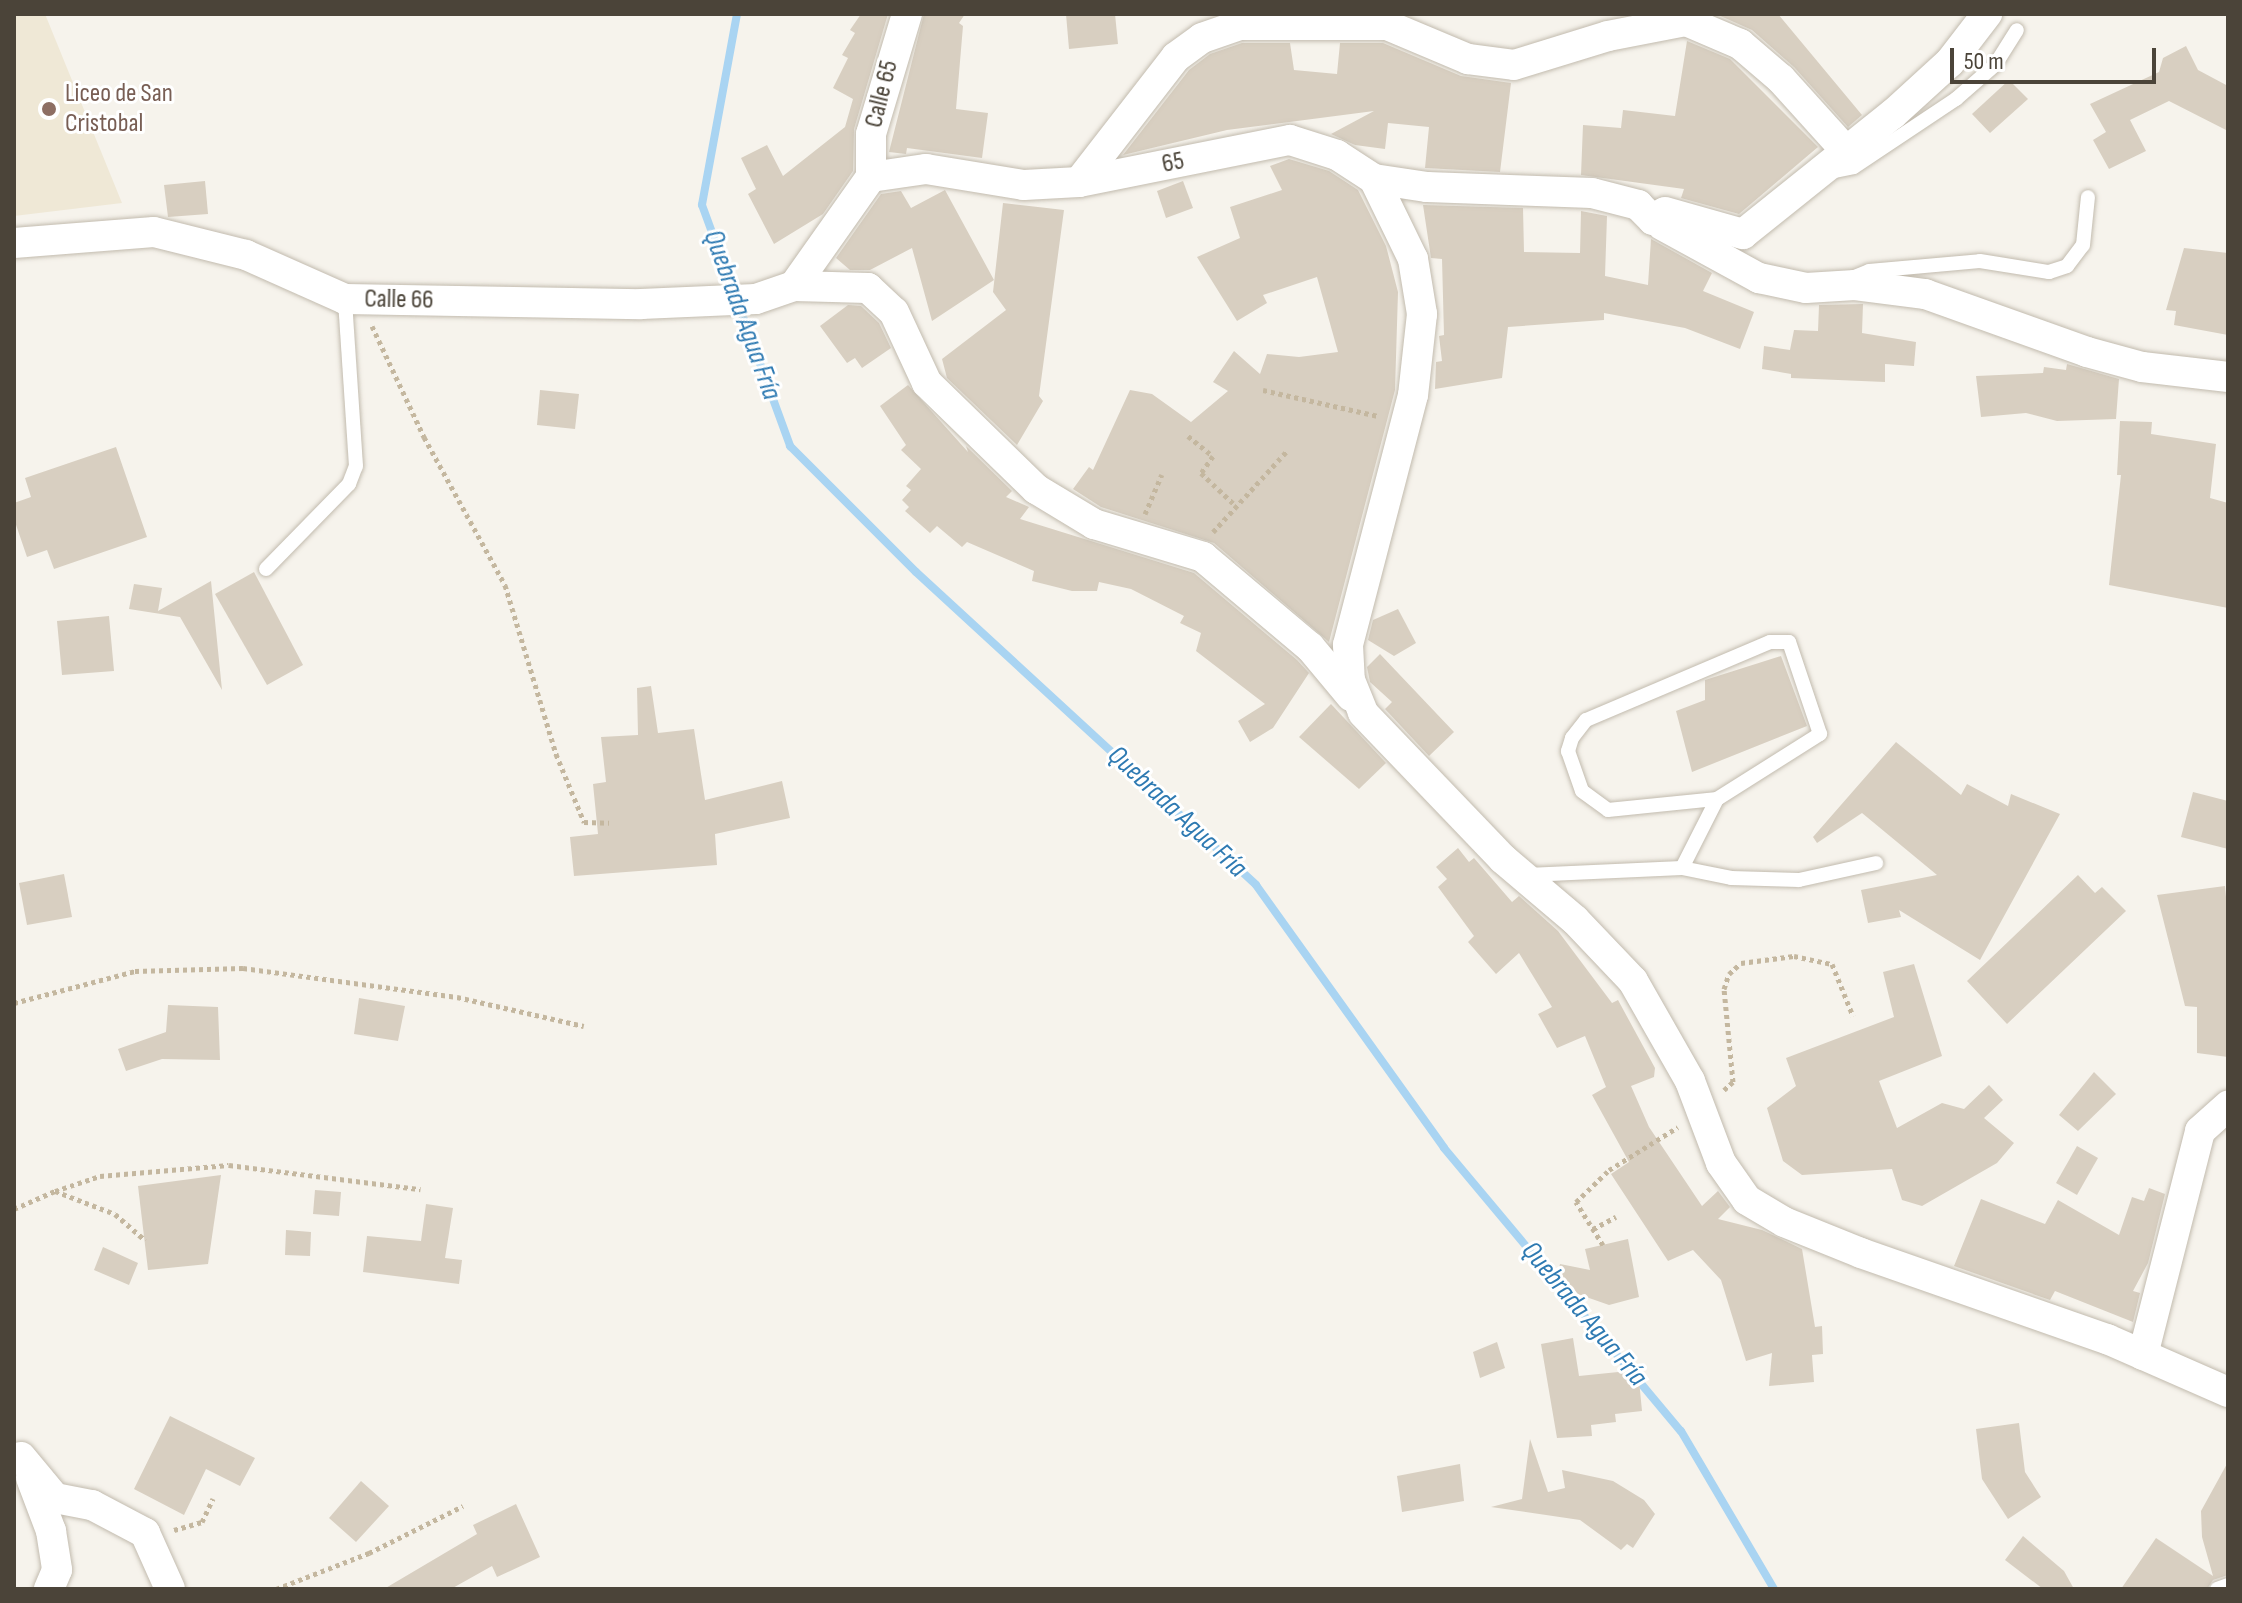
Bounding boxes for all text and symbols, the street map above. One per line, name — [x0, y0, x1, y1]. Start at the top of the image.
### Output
scale bar — [1954, 32, 2160, 82]
text: 50 m — [1964, 47, 2004, 76]
street label: Calle 65 — [859, 57, 905, 131]
place label: Liceo de San Cristobal — [65, 78, 173, 140]
marker: Liceo de San Cristobal — [40, 100, 58, 118]
street label: 65 — [1159, 146, 1187, 180]
water label: Quebrada Agua Fría — [696, 226, 788, 404]
street label: Calle 66 — [364, 284, 434, 316]
water label: Quebrada Agua Fría — [1100, 739, 1254, 885]
water label: Quebrada Agua Fría — [1514, 1235, 1654, 1393]

